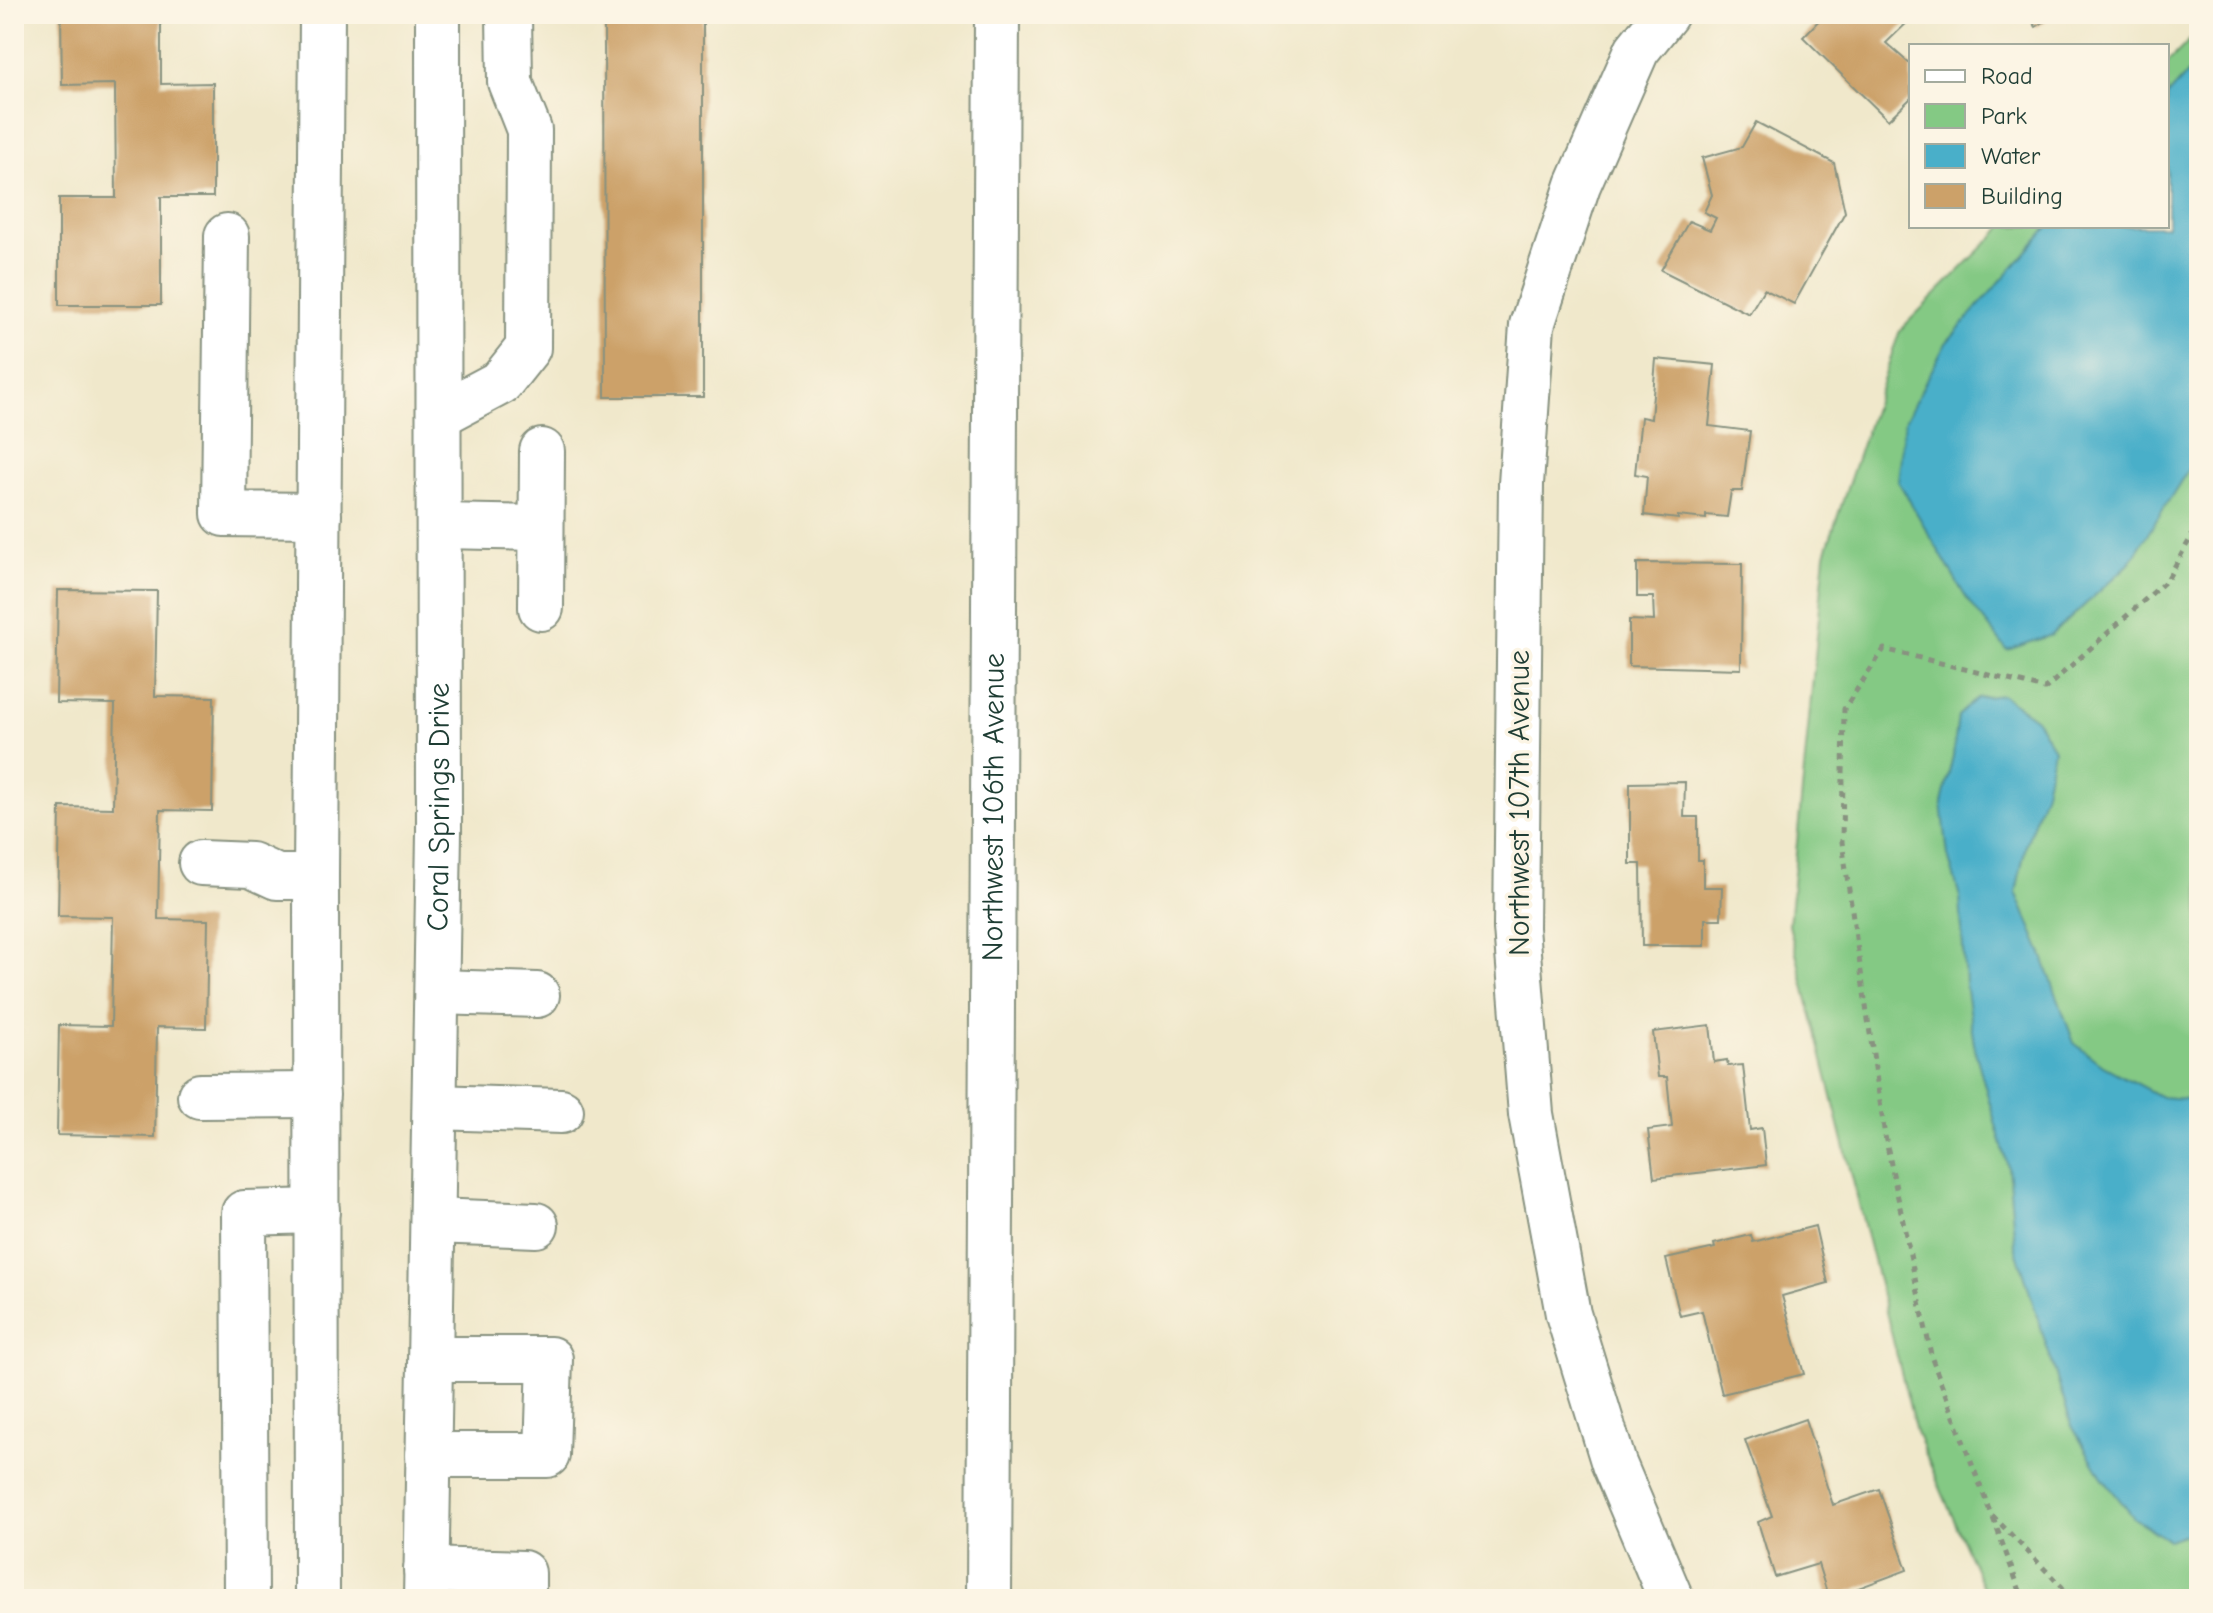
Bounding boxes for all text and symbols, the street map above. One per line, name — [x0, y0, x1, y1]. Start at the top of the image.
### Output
legend — [1909, 44, 2169, 228]
text: Road — [1981, 62, 2033, 90]
text: Park — [1981, 102, 2027, 130]
text: Water — [1981, 142, 2041, 170]
text: Building — [1981, 182, 2063, 210]
street label: Northwest 107th Avenue — [1502, 650, 1537, 956]
street label: Northwest 106th Avenue — [975, 653, 1011, 961]
street label: Coral Springs Drive — [420, 683, 457, 932]

